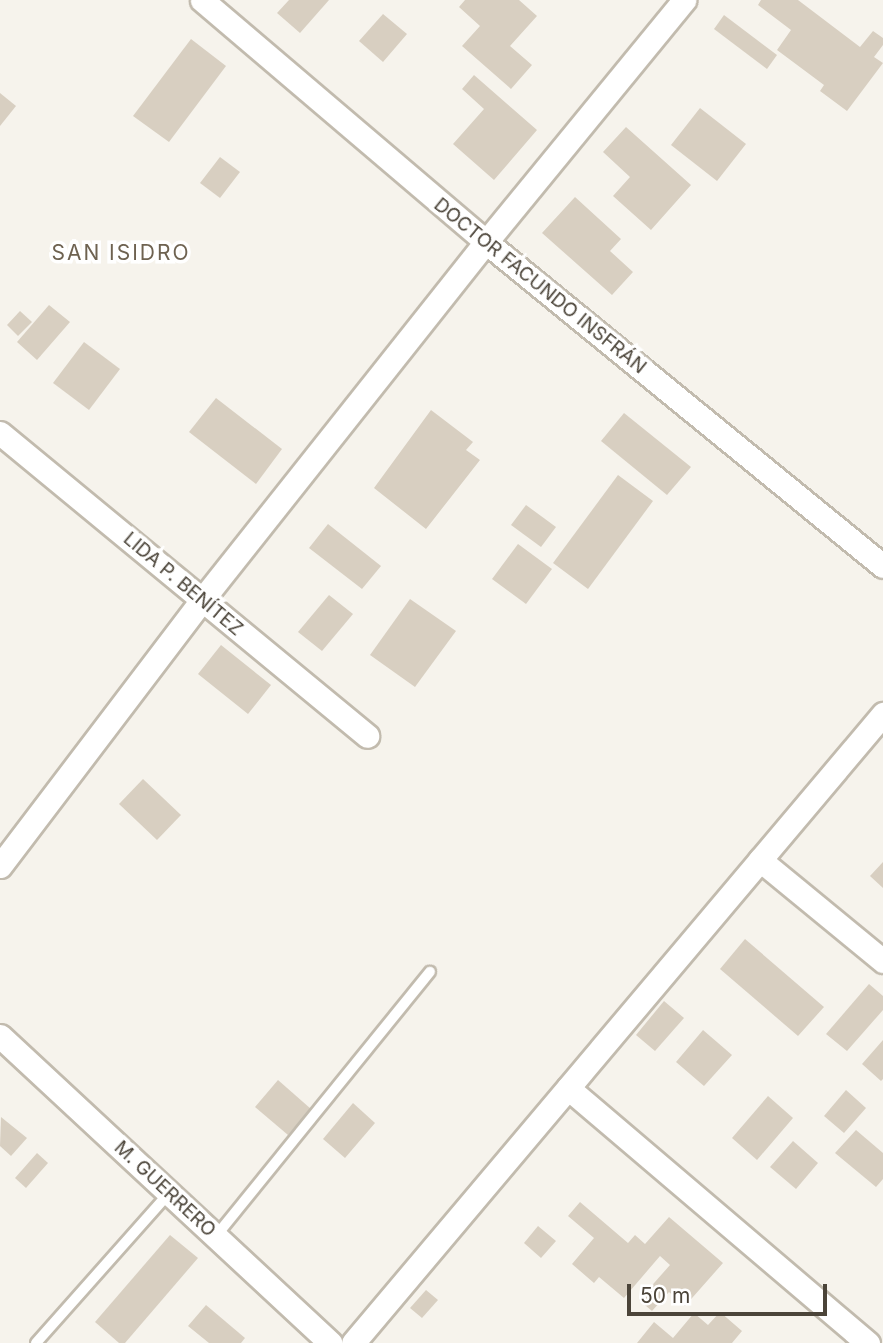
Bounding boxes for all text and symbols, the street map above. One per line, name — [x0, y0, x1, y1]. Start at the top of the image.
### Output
street label: DOCTOR FACUNDO INSFRÁN — [429, 193, 651, 379]
district label: SAN ISIDRO — [53, 240, 189, 266]
street label: LIDA P. BENÍTEZ — [119, 528, 247, 640]
street label: M. GUERRERO — [110, 1136, 220, 1242]
scale bar — [631, 1270, 830, 1314]
text: 50 m — [640, 1283, 690, 1308]

